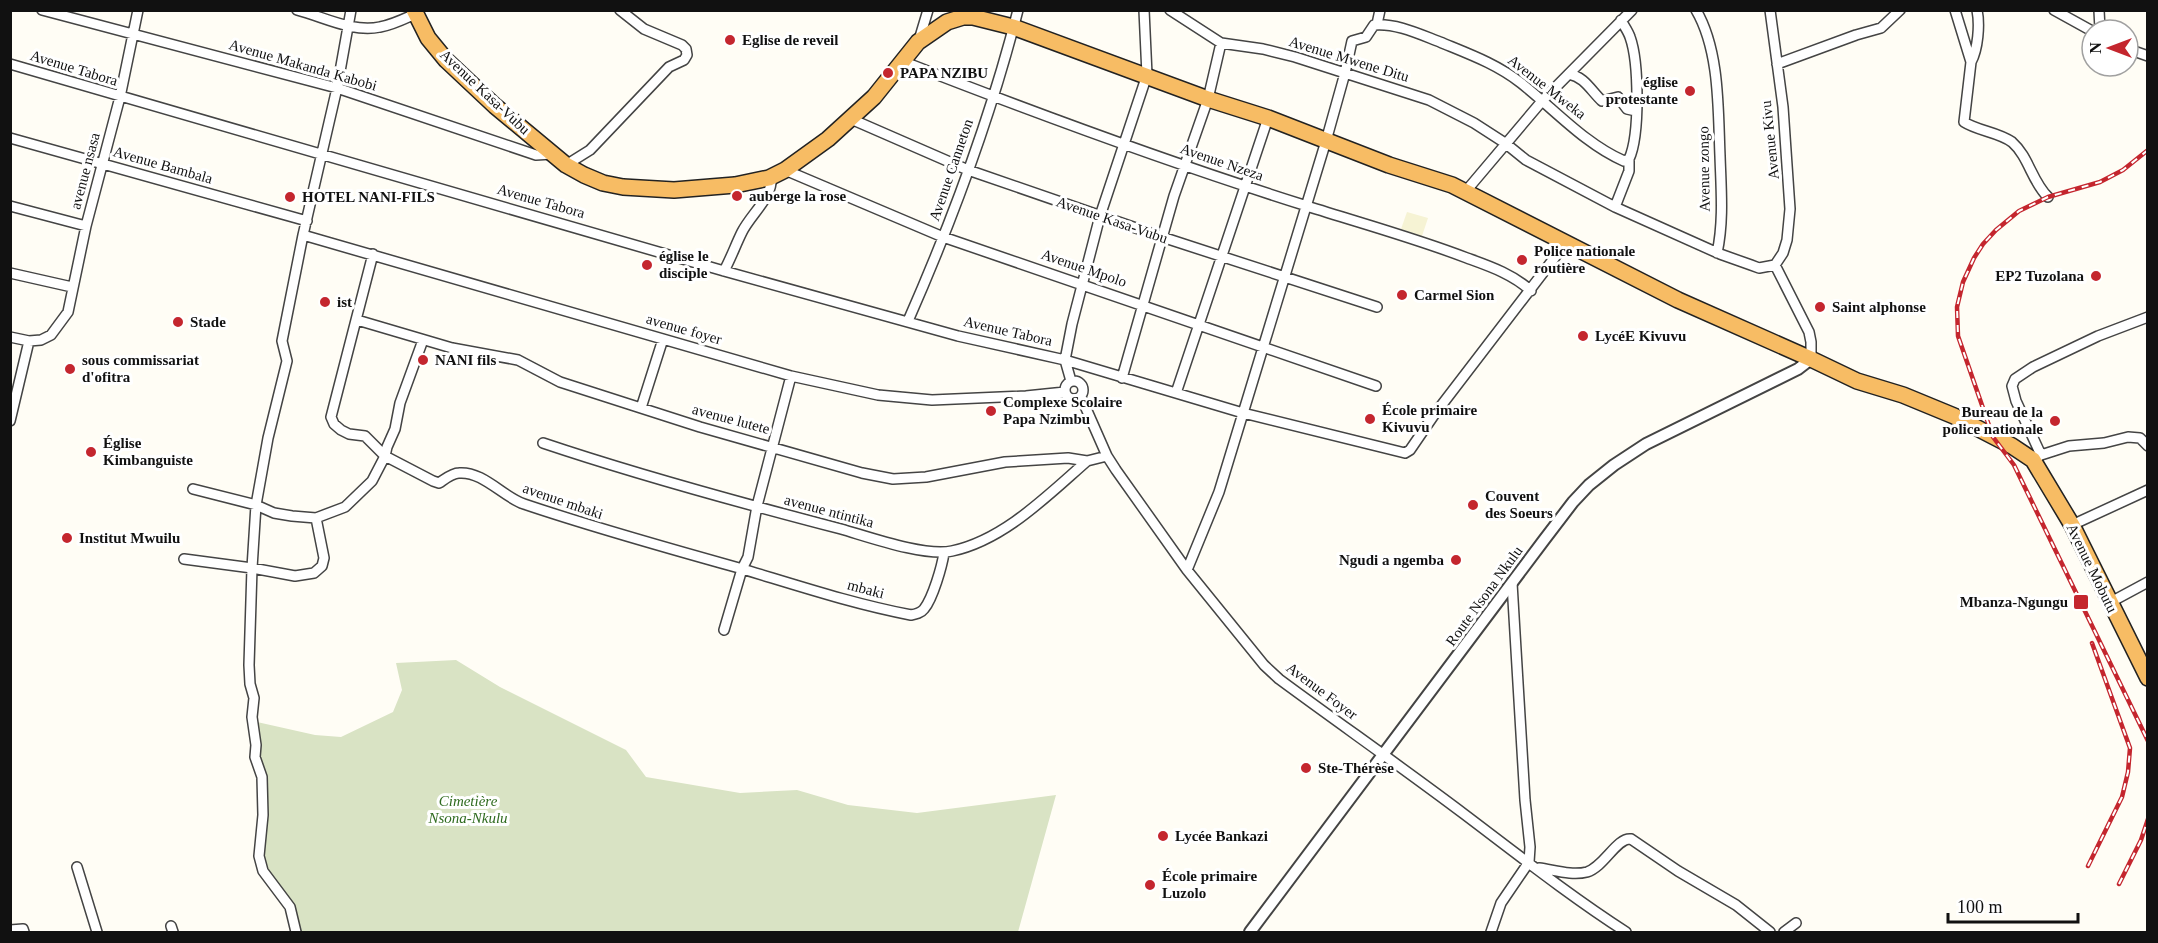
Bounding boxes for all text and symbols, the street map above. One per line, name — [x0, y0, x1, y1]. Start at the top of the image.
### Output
north arrow — [2080, 18, 2140, 78]
place label: Eglise de reveil — [742, 32, 838, 48]
marker: Eglise de reveil — [723, 33, 737, 47]
street label: Avenue Mwene Ditu — [1287, 33, 1411, 85]
street label: Avenue Makanda Kabobi — [227, 36, 379, 94]
text: N — [2087, 42, 2104, 54]
street label: Avenue Kasa-Vubu — [437, 46, 533, 138]
street label: Avenue Tabora — [28, 47, 120, 89]
street label: Avenue Mweka — [1505, 52, 1589, 123]
place label: PAPA NZIBU — [900, 65, 988, 81]
marker: PAPA NZIBU — [881, 66, 895, 80]
place label: église protestante — [1606, 74, 1678, 107]
marker: église protestante — [1683, 84, 1697, 98]
street label: Avenue Kivu — [1758, 99, 1782, 180]
street label: Avenue Canneton — [926, 116, 976, 223]
street label: Avenue zongo — [1695, 126, 1713, 212]
street label: avenue nsasa — [67, 131, 103, 211]
street label: Avenue Nzeza — [1178, 140, 1266, 184]
street label: Avenue Bambala — [111, 143, 215, 187]
street label: Avenue Tabora — [495, 181, 587, 221]
place label: auberge la rose — [749, 188, 847, 204]
place label: HOTEL NANI-FILS — [302, 189, 435, 205]
marker: auberge la rose — [730, 189, 744, 203]
marker: HOTEL NANI-FILS — [283, 190, 297, 204]
street label: Avenue Kasa-Vubu — [1054, 193, 1170, 247]
place label: Police nationale routière — [1534, 243, 1636, 276]
street label: Avenue Mpolo — [1039, 246, 1129, 290]
place label: église le disciple — [659, 248, 709, 281]
marker: Police nationale routière — [1515, 253, 1529, 267]
marker: église le disciple — [640, 258, 654, 272]
place label: EP2 Tuzolana — [1995, 268, 2084, 284]
marker: EP2 Tuzolana — [2089, 269, 2103, 283]
place label: Carmel Sion — [1414, 287, 1495, 303]
marker: Carmel Sion — [1395, 288, 1409, 302]
place label: ist — [337, 294, 352, 310]
marker: ist — [318, 295, 332, 309]
place label: Saint alphonse — [1832, 299, 1926, 315]
marker: Saint alphonse — [1813, 300, 1827, 314]
street label: avenue foyer — [644, 311, 724, 347]
street label: Avenue Tabora — [962, 313, 1054, 349]
place label: Stade — [190, 314, 226, 330]
marker: Stade — [171, 315, 185, 329]
place label: LycéE Kivuvu — [1595, 328, 1686, 344]
marker: LycéE Kivuvu — [1576, 329, 1590, 343]
place label: sous commissariat d'ofitra — [82, 352, 199, 385]
place label: NANI fils — [435, 352, 496, 368]
marker: NANI fils — [416, 353, 430, 367]
marker: sous commissariat d'ofitra — [63, 362, 77, 376]
place label: Complexe Scolaire Papa Nzimbu — [1003, 394, 1123, 427]
street label: avenue lutete — [691, 401, 772, 437]
place label: École primaire Kivuvu — [1382, 402, 1477, 435]
marker: Complexe Scolaire Papa Nzimbu — [984, 404, 998, 418]
place label: Bureau de la police nationale — [1943, 404, 2043, 437]
marker: École primaire Kivuvu — [1363, 412, 1377, 426]
marker: Bureau de la police nationale — [2048, 414, 2062, 428]
place label: Église Kimbanguiste — [103, 435, 193, 468]
marker: Église Kimbanguiste — [84, 445, 98, 459]
street label: avenue mbaki — [521, 480, 605, 522]
place label: Couvent des Soeurs — [1485, 488, 1553, 521]
street label: avenue ntintika — [782, 491, 876, 531]
marker: Couvent des Soeurs — [1466, 498, 1480, 512]
street label: Avenue Mobutu — [2064, 521, 2121, 615]
place label: Institut Mwuilu — [79, 530, 180, 546]
marker: Institut Mwuilu — [60, 531, 74, 545]
street label: Route Nsona Nkulu — [1443, 543, 1526, 649]
place label: Ngudi a ngemba — [1339, 552, 1444, 568]
marker: Ngudi a ngemba — [1449, 553, 1463, 567]
street label: mbaki — [846, 576, 886, 602]
marker: Mbanza-Ngungu — [2072, 593, 2090, 611]
place label: Mbanza-Ngungu — [1960, 594, 2068, 610]
street label: Avenue Foyer — [1284, 659, 1360, 723]
place label: Ste-Thérèse — [1318, 760, 1394, 776]
marker: Ste-Thérèse — [1299, 761, 1313, 775]
park label: Cimetière Nsona-Nkulu — [427, 793, 508, 826]
place label: Lycée Bankazi — [1175, 828, 1268, 844]
marker: Lycée Bankazi — [1156, 829, 1170, 843]
place label: École primaire Luzolo — [1162, 868, 1257, 901]
marker: École primaire Luzolo — [1143, 878, 1157, 892]
scale bar — [1948, 886, 2078, 924]
text: 100 m — [1957, 897, 2003, 917]

